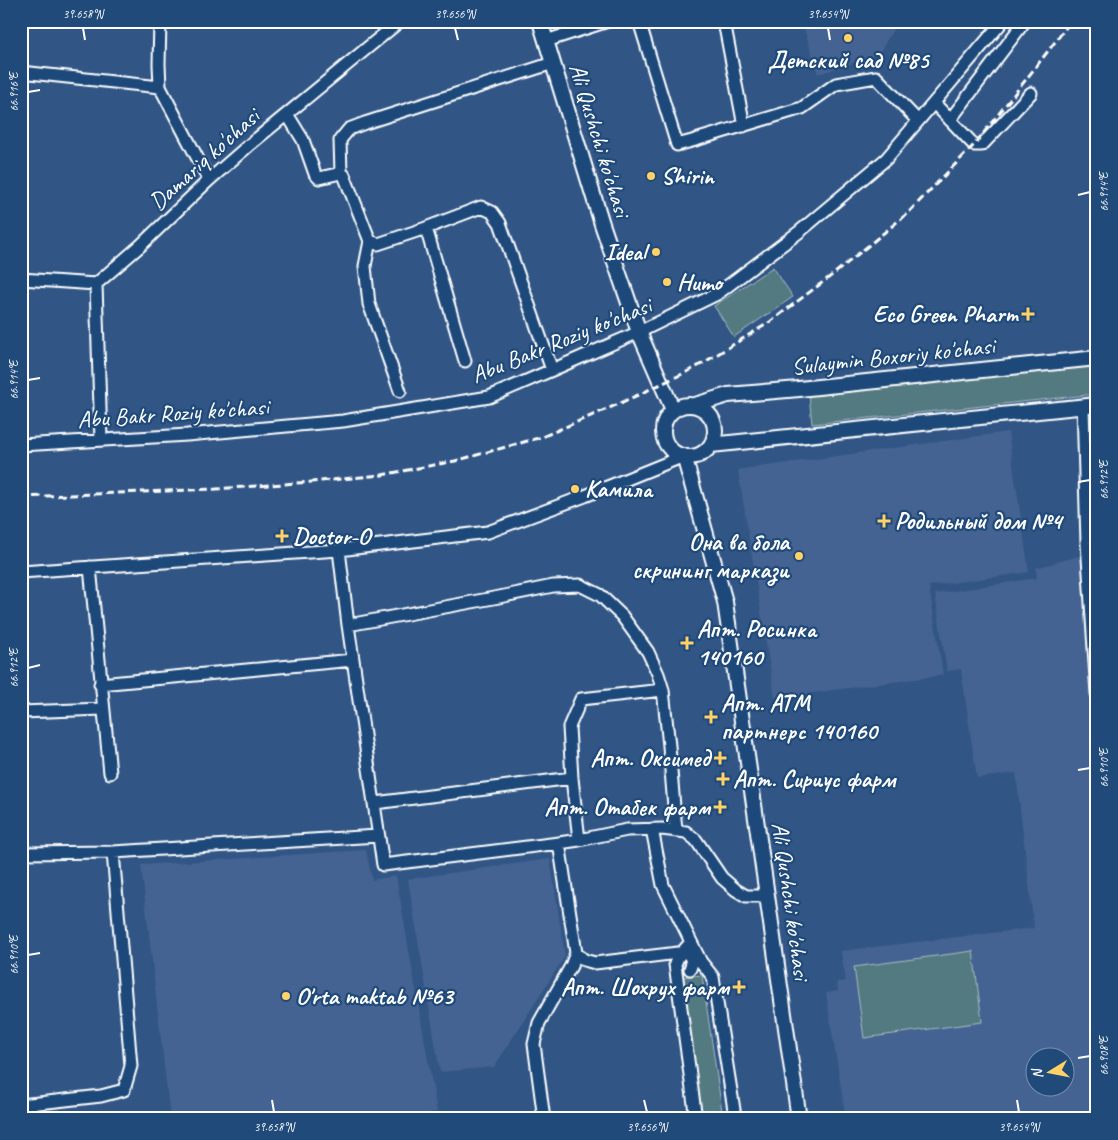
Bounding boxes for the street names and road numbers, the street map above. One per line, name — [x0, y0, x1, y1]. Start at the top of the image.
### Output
street label: Ali Qushchi ko'chasi — [562, 60, 638, 223]
street label: Damariq ko'chasi — [143, 100, 267, 216]
street label: Abu Bakr Roziy ko'chasi — [467, 289, 658, 390]
street label: Sulaymin Boxoriy ko'chasi — [790, 330, 999, 382]
street label: Abu Bakr Roziy ko'chasi — [76, 391, 272, 435]
street label: Ali Qushchi ko'chasi — [765, 820, 817, 984]

